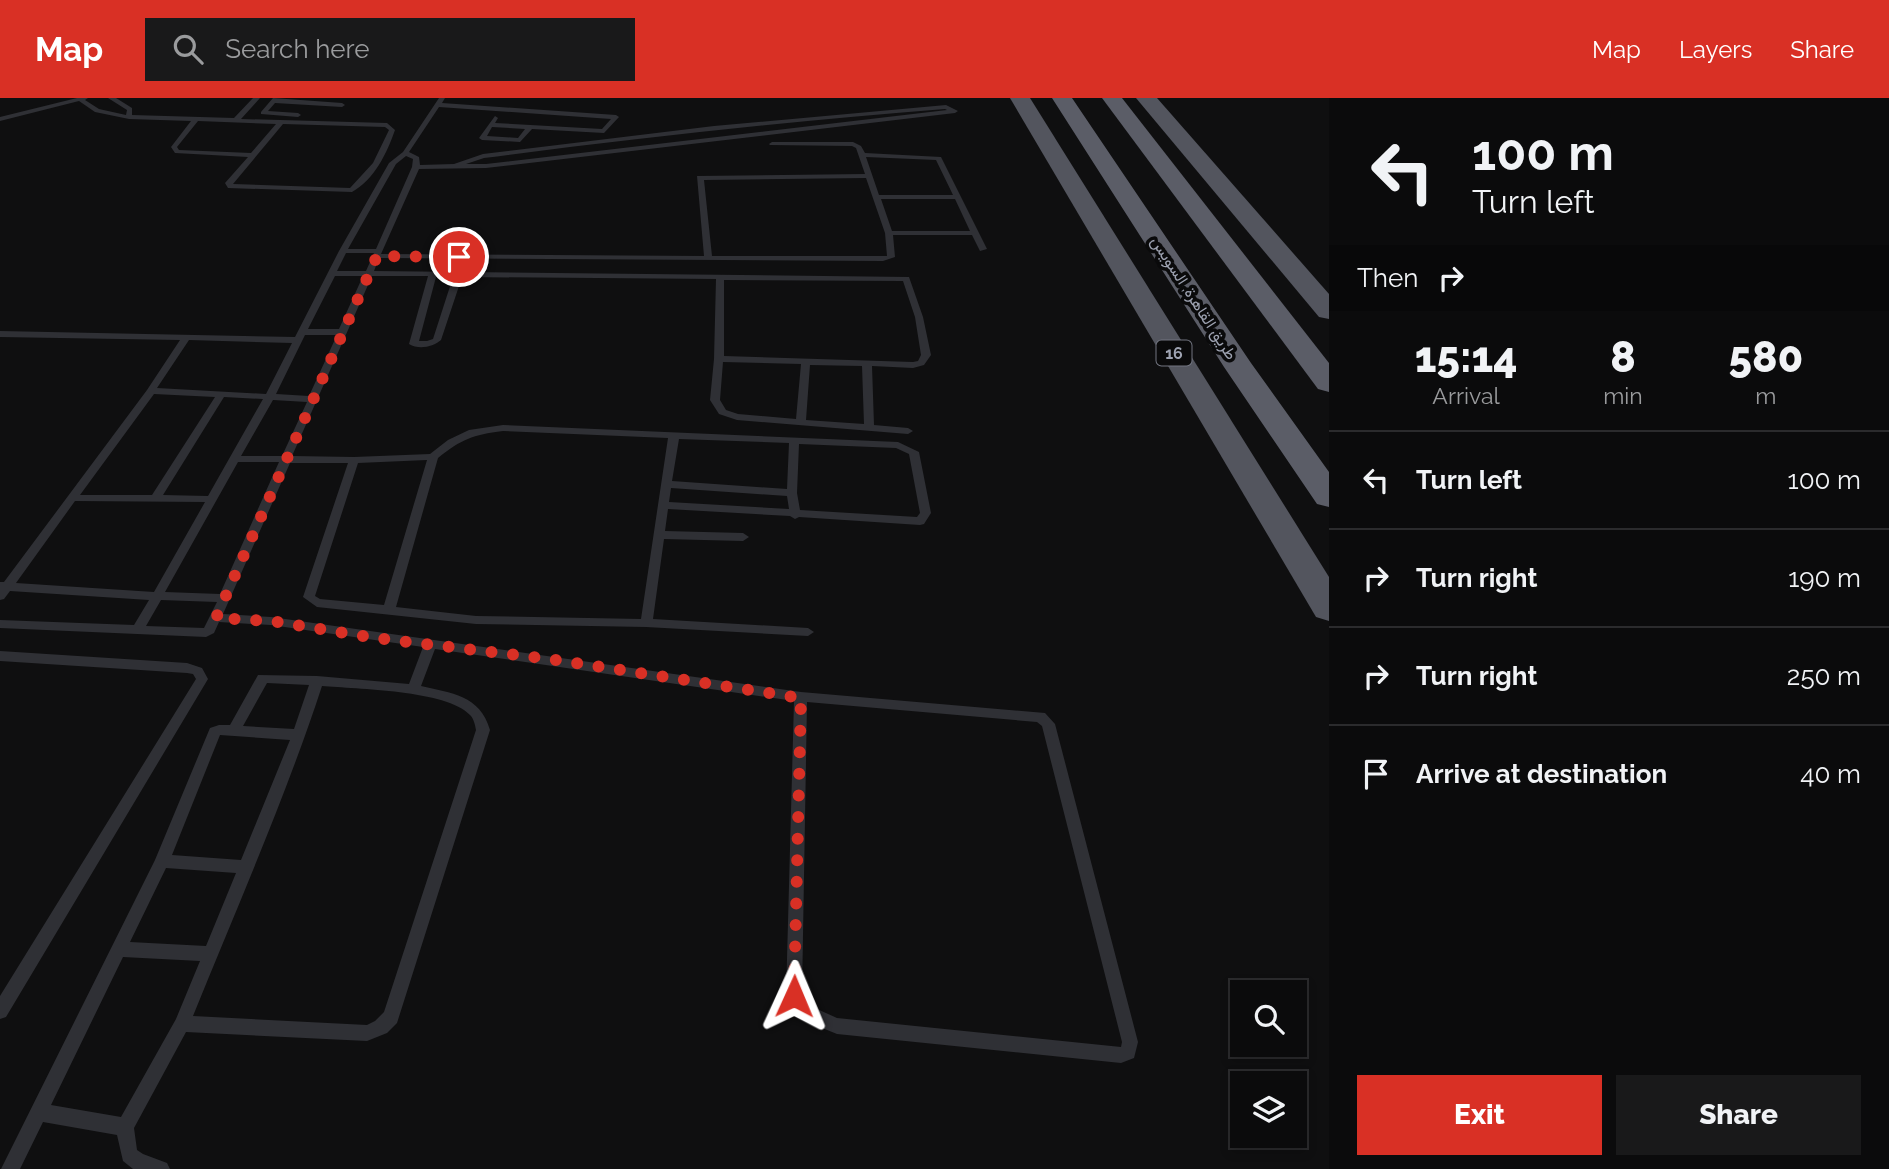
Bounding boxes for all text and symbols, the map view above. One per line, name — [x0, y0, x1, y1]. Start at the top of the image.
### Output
search box — [145, 18, 635, 81]
text: Map — [35, 30, 103, 69]
icon: search — [169, 30, 207, 68]
text: Search here — [225, 34, 370, 64]
text: Map — [1592, 35, 1641, 64]
text: Layers — [1679, 35, 1752, 64]
text: Share — [1790, 35, 1854, 64]
text: 100 m — [1472, 124, 1614, 181]
icon: left — [1357, 126, 1448, 217]
text: Turn left — [1472, 183, 1594, 220]
pin — [429, 227, 489, 287]
street label: طريق القاهرة, السويس — [1146, 233, 1241, 364]
icon: arrive — [440, 238, 478, 276]
icon: right — [1432, 259, 1470, 297]
text: Then — [1357, 263, 1418, 293]
text: 15:14 — [1415, 333, 1517, 382]
text: 8 — [1610, 333, 1636, 382]
text: 580 — [1729, 333, 1803, 382]
road number: 16 — [1156, 341, 1192, 366]
text: Arrival — [1432, 382, 1500, 409]
text: min — [1603, 382, 1643, 409]
text: m — [1755, 382, 1776, 409]
icon: left — [1357, 461, 1395, 499]
text: Turn left — [1416, 465, 1522, 495]
text: 100 m — [1788, 465, 1861, 495]
icon: right — [1357, 559, 1395, 597]
text: Turn right — [1416, 563, 1537, 593]
text: 190 m — [1788, 563, 1861, 593]
icon: right — [1357, 657, 1395, 695]
text: Turn right — [1416, 661, 1537, 691]
text: 250 m — [1787, 661, 1861, 691]
icon: arrive — [1357, 755, 1395, 793]
text: Arrive at destination — [1416, 759, 1667, 789]
text: 40 m — [1800, 759, 1861, 789]
position arrow — [757, 959, 831, 1033]
map controls — [1230, 980, 1307, 1148]
button: search — [1230, 980, 1307, 1057]
button: layers — [1230, 1071, 1307, 1148]
button: Exit — [1357, 1075, 1602, 1155]
button: Share — [1616, 1075, 1861, 1155]

